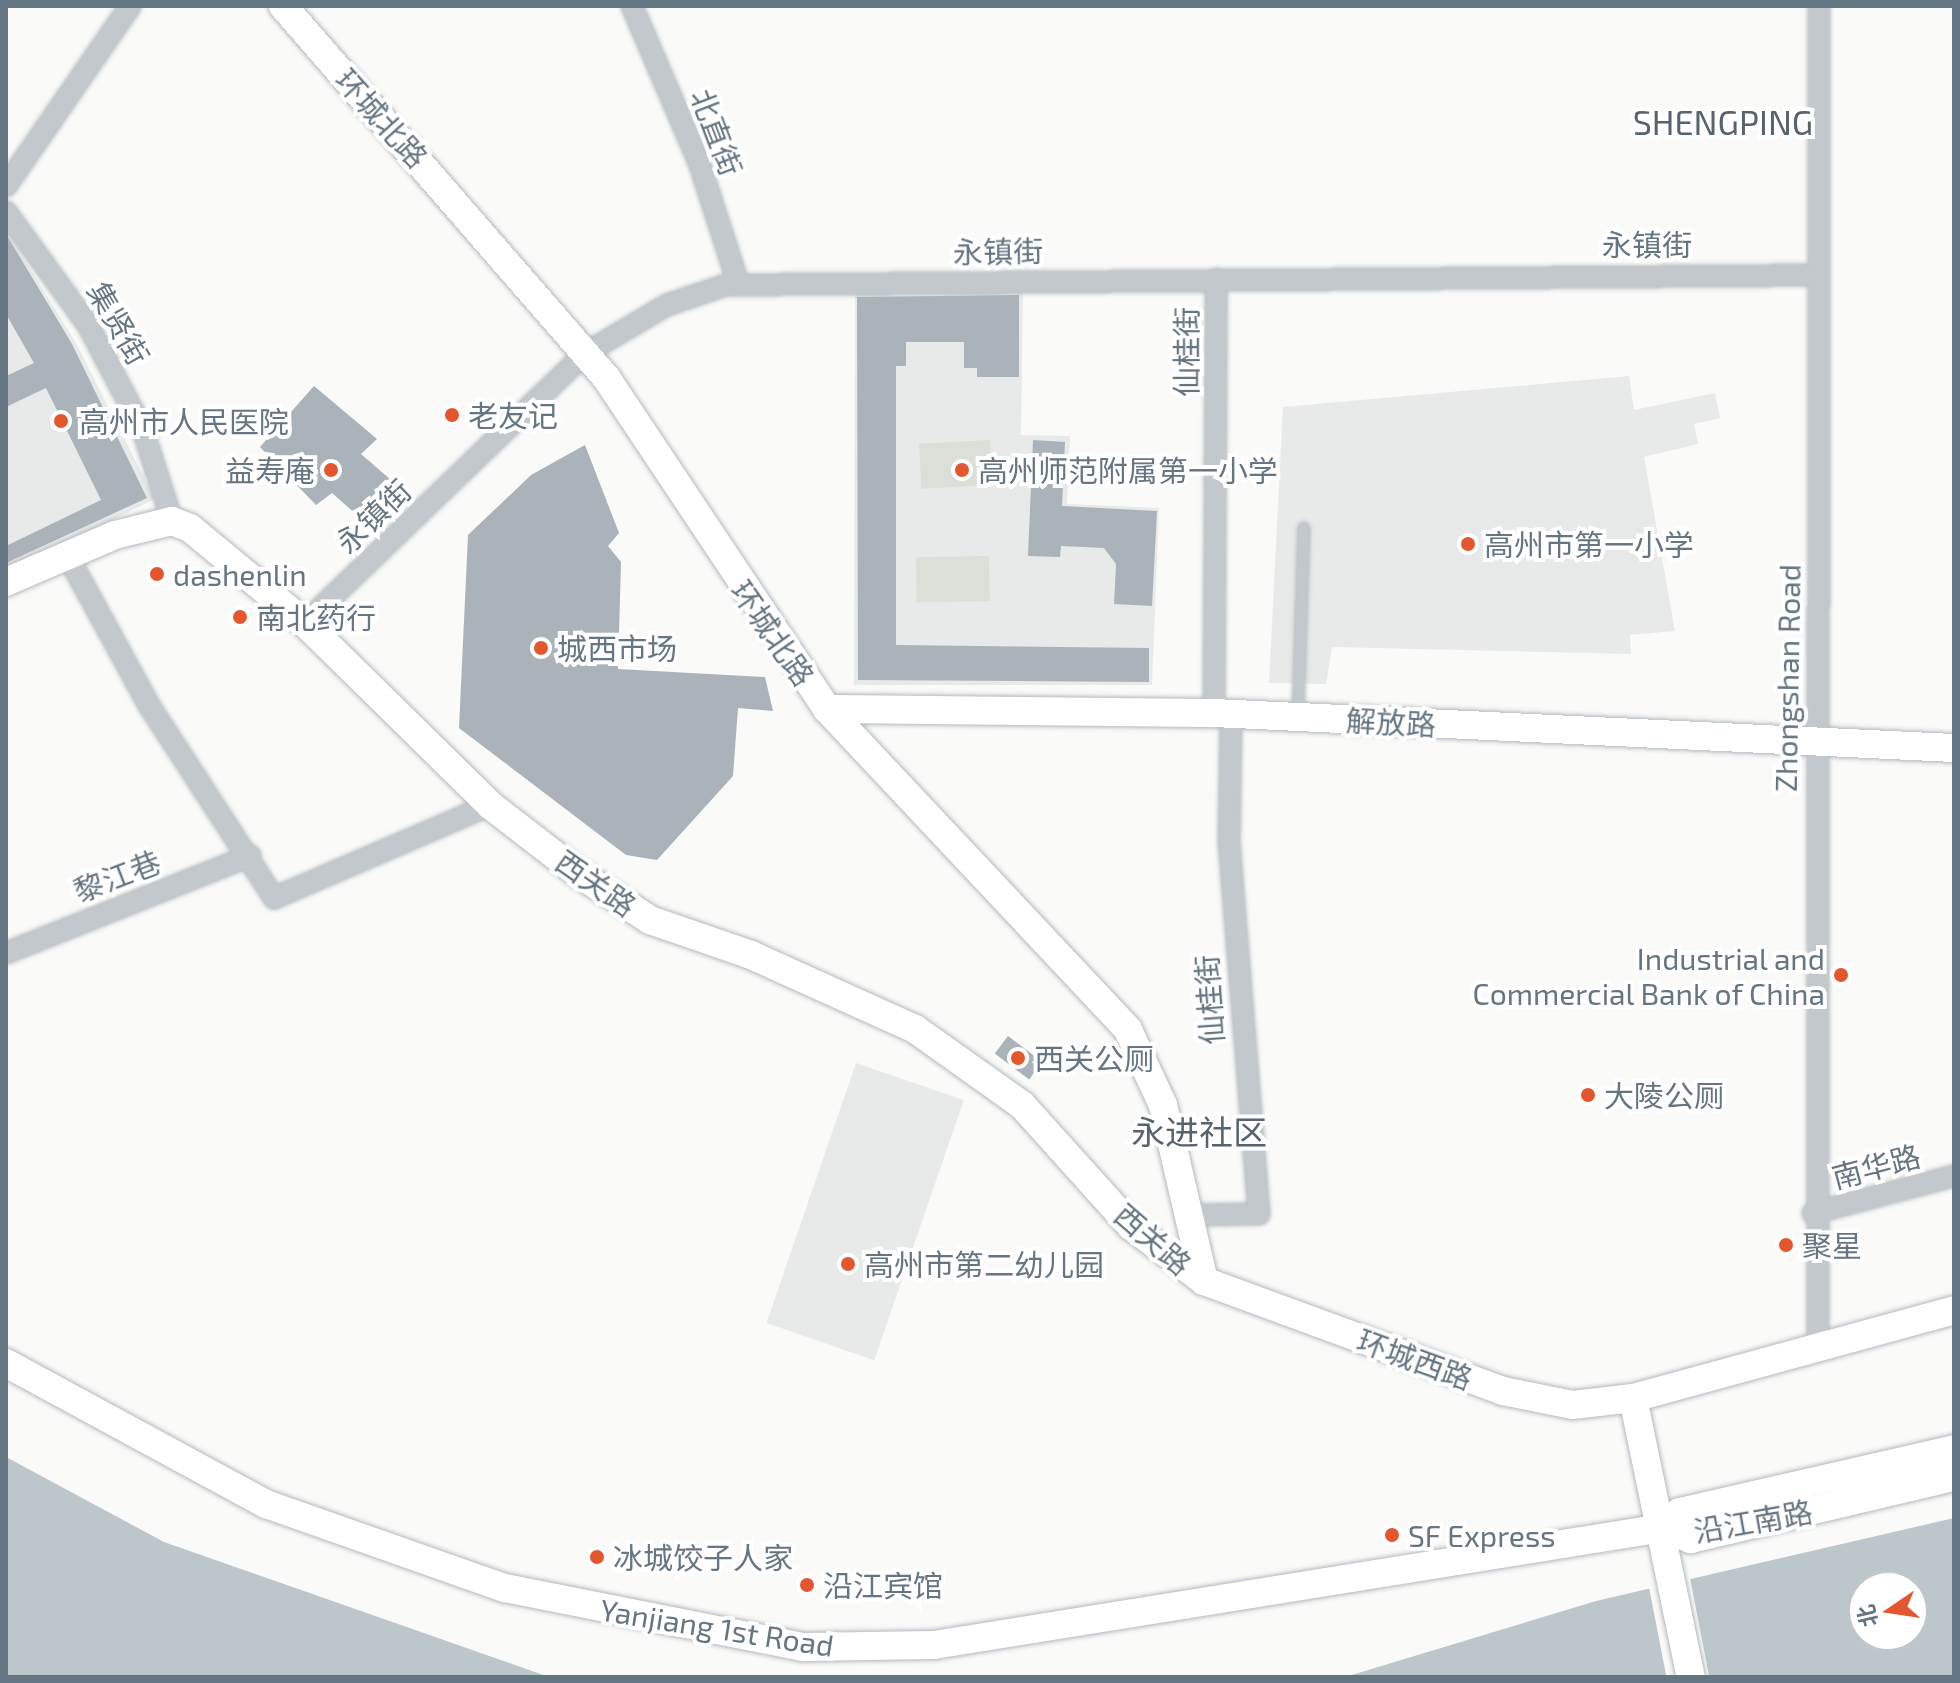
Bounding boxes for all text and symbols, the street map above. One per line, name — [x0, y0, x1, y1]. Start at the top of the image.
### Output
street label: 环城北路 — [328, 61, 436, 175]
street label: 北直街 — [684, 84, 750, 180]
district label: SHENGPING — [1624, 102, 1822, 142]
street label: 永镇街 — [1602, 226, 1692, 262]
street label: 永镇街 — [953, 232, 1043, 270]
street label: 集贤街 — [81, 275, 157, 371]
street label: 仙桂街 — [1168, 307, 1204, 397]
place label: 老友记 — [468, 397, 558, 433]
place label: 高州市人民医院 — [79, 403, 289, 439]
marker: 老友记 — [443, 406, 461, 424]
marker: 高州市人民医院 — [50, 410, 72, 432]
place label: 益寿庵 — [225, 452, 315, 488]
place label: 高州师范附属第一小学 — [978, 452, 1278, 488]
marker: 益寿庵 — [322, 461, 340, 479]
marker: 高州师范附属第一小学 — [953, 461, 971, 479]
street label: 永镇街 — [328, 472, 418, 560]
place label: 高州市第一小学 — [1484, 526, 1694, 562]
marker: 高州市第一小学 — [1459, 535, 1477, 553]
place label: dashenlin — [173, 556, 307, 592]
street label: Zhongshan Road — [1767, 564, 1807, 792]
marker: dashenlin — [148, 565, 166, 583]
street label: 环城北路 — [724, 574, 822, 692]
place label: 南北药行 — [256, 599, 376, 635]
marker: 南北药行 — [231, 608, 249, 626]
place label: 城西市场 — [557, 630, 677, 666]
marker: 城西市场 — [532, 639, 550, 657]
street label: 解放路 — [1345, 702, 1437, 742]
street label: 西关路 — [549, 842, 643, 924]
street label: 黎江巷 — [69, 843, 165, 909]
place label: Industrial and Commercial Bank of China — [1471, 940, 1825, 1010]
street label: 仙桂街 — [1188, 954, 1230, 1046]
marker: Industrial and Commercial Bank of China — [1832, 966, 1850, 984]
place label: 西关公厕 — [1034, 1040, 1154, 1076]
marker: 西关公厕 — [1009, 1049, 1027, 1067]
place label: 大陵公厕 — [1604, 1077, 1724, 1113]
marker: 大陵公厕 — [1579, 1086, 1597, 1104]
district label: 永进社区 — [1131, 1112, 1267, 1152]
street label: 南华路 — [1828, 1137, 1924, 1195]
street label: 西关路 — [1107, 1196, 1199, 1282]
place label: 聚星 — [1802, 1227, 1862, 1263]
marker: 聚星 — [1777, 1236, 1795, 1254]
place label: 高州市第二幼儿园 — [864, 1246, 1104, 1282]
marker: 高州市第二幼儿园 — [839, 1255, 857, 1273]
street label: 环城西路 — [1352, 1322, 1478, 1396]
street label: 沿江南路 — [1691, 1493, 1815, 1549]
place label: SF Express — [1408, 1517, 1556, 1553]
marker: SF Express — [1383, 1526, 1401, 1544]
place label: 冰城饺子人家 — [613, 1539, 793, 1575]
marker: 冰城饺子人家 — [588, 1548, 606, 1566]
place label: 沿江宾馆 — [823, 1567, 943, 1603]
north arrow — [1848, 1571, 1928, 1651]
marker: 沿江宾馆 — [798, 1576, 816, 1594]
street label: Yanjiang 1st Road — [598, 1591, 836, 1663]
text: 北 — [1851, 1602, 1882, 1630]

